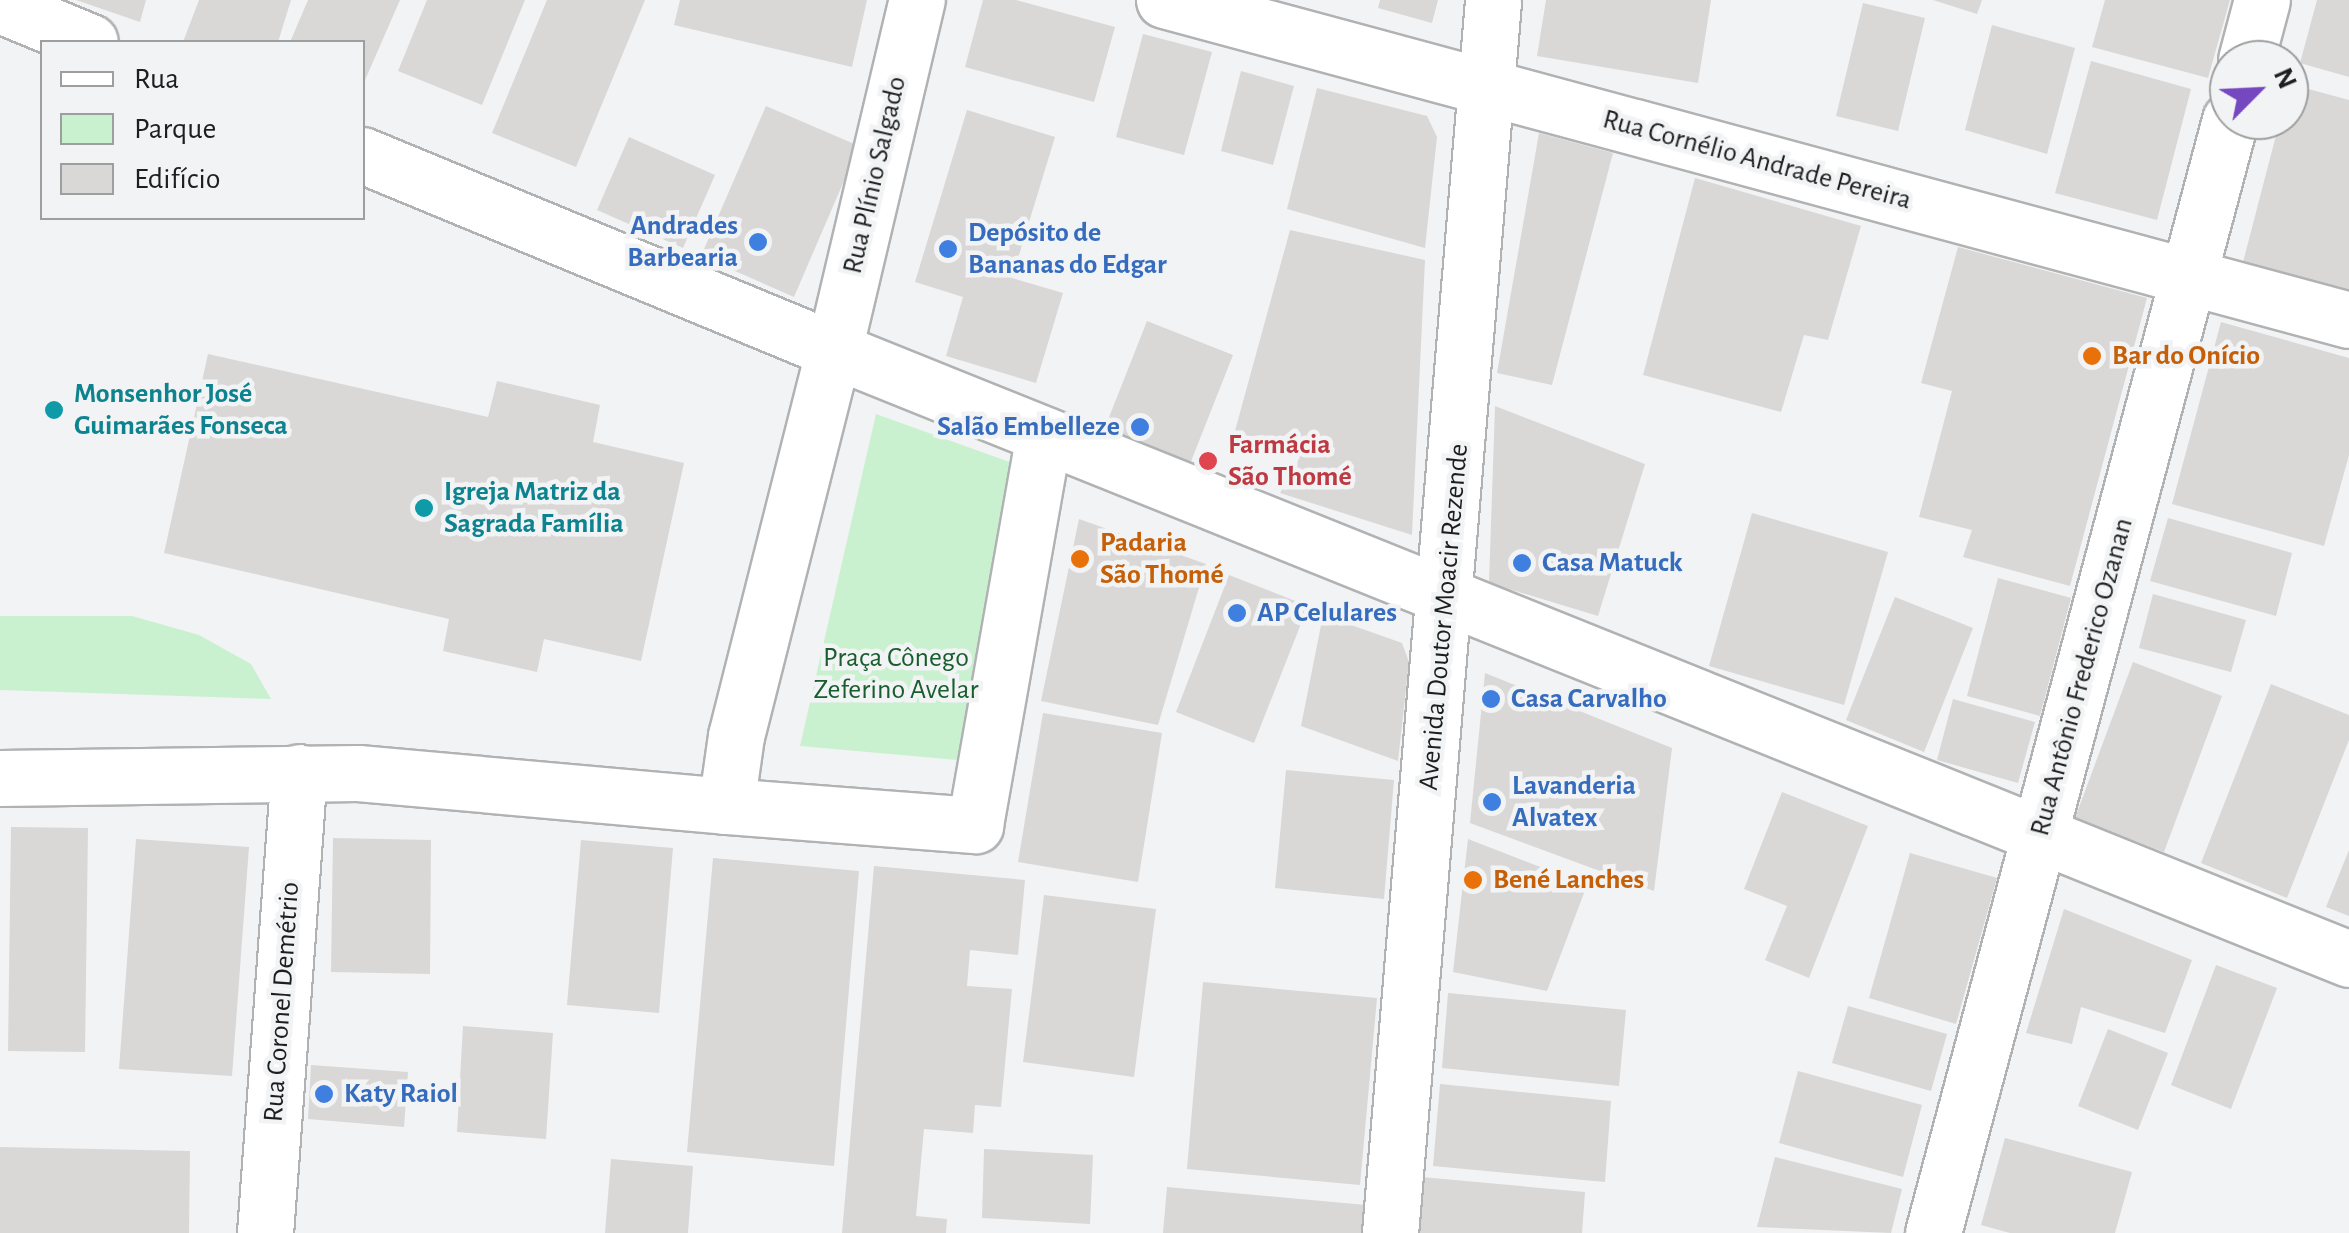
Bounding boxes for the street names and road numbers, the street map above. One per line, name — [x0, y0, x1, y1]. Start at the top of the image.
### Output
street label: Rua Plínio Salgado — [836, 73, 914, 277]
street label: Rua Cornélio Andrade Pereira — [1599, 103, 1915, 217]
street label: Avenida Doutor Moacir Rezende — [1412, 442, 1476, 792]
street label: Rua Antônio Frederico Ozanan — [2023, 514, 2141, 840]
street label: Rua Coronel Demétrio — [257, 881, 307, 1123]

